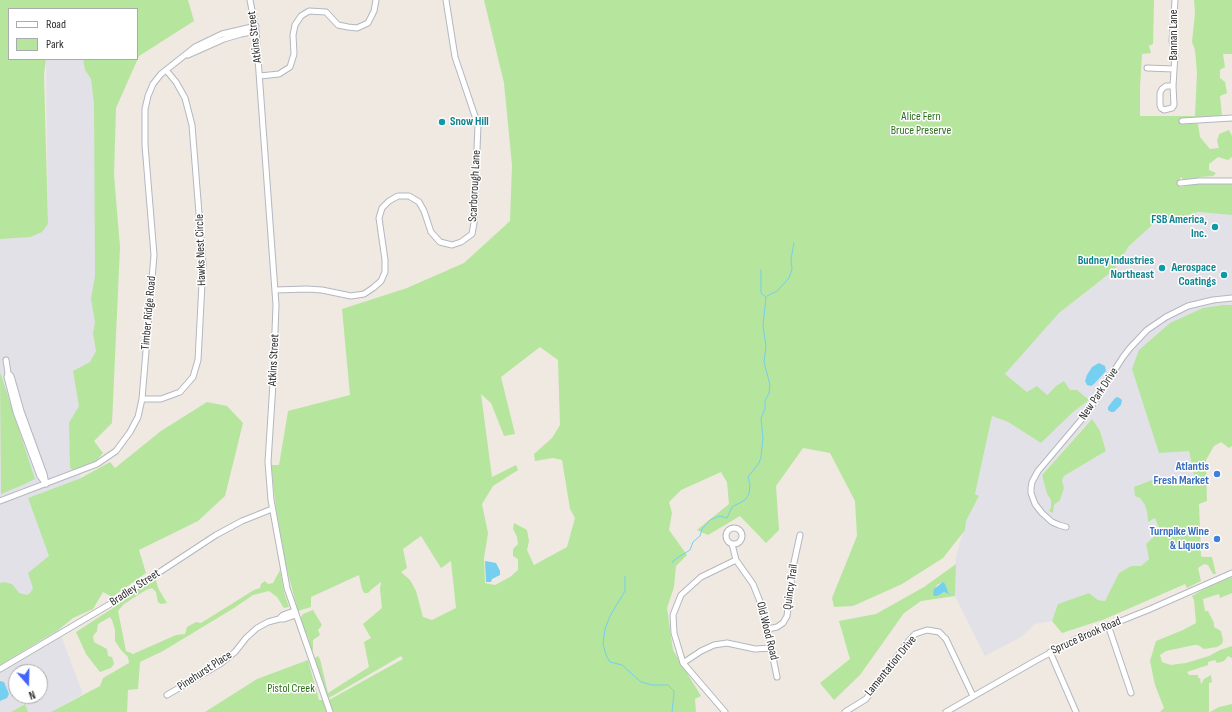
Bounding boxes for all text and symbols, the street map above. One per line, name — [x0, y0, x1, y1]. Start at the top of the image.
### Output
legend — [8, 8, 138, 60]
street label: Atkins Street — [245, 10, 265, 64]
street label: Bannan Lane — [1167, 10, 1181, 60]
text: Road — [46, 17, 66, 32]
text: Park — [46, 37, 64, 52]
park label: Alice Fern Bruce Preserve — [891, 110, 951, 138]
place label: Snow Hill — [450, 115, 489, 129]
marker: Snow Hill — [437, 117, 447, 127]
street label: Scarborough Lane — [466, 150, 484, 222]
place label: FSB America, Inc. — [1151, 213, 1207, 241]
street label: Hawks Nest Circle — [193, 214, 209, 286]
marker: FSB America, Inc. — [1210, 222, 1220, 232]
place label: Budney Industries Northeast — [1078, 254, 1154, 282]
place label: Aerospace Coatings — [1171, 261, 1216, 289]
marker: Budney Industries Northeast — [1157, 263, 1167, 273]
marker: Aerospace Coatings — [1219, 270, 1229, 280]
street label: Timber Ridge Road — [139, 275, 159, 351]
street label: Atkins Street — [265, 334, 283, 386]
street label: New Park Drive — [1076, 365, 1122, 423]
place label: Atlantis Fresh Market — [1153, 460, 1209, 488]
marker: Atlantis Fresh Market — [1212, 469, 1222, 479]
place label: Turnpike Wine & Liquors — [1149, 525, 1209, 553]
marker: Turnpike Wine & Liquors — [1212, 534, 1222, 544]
street label: Quincy Trail — [781, 563, 801, 611]
street label: Bradley Street — [107, 566, 163, 610]
street label: Old Wood Road — [753, 600, 781, 662]
street label: Spruce Brook Road — [1049, 614, 1123, 658]
street label: Lamentation Drive — [862, 633, 920, 699]
street label: Pinehurst Place — [175, 648, 235, 694]
north arrow — [8, 664, 48, 704]
park label: Pistol Creek — [267, 682, 315, 696]
text: N — [27, 688, 37, 702]

